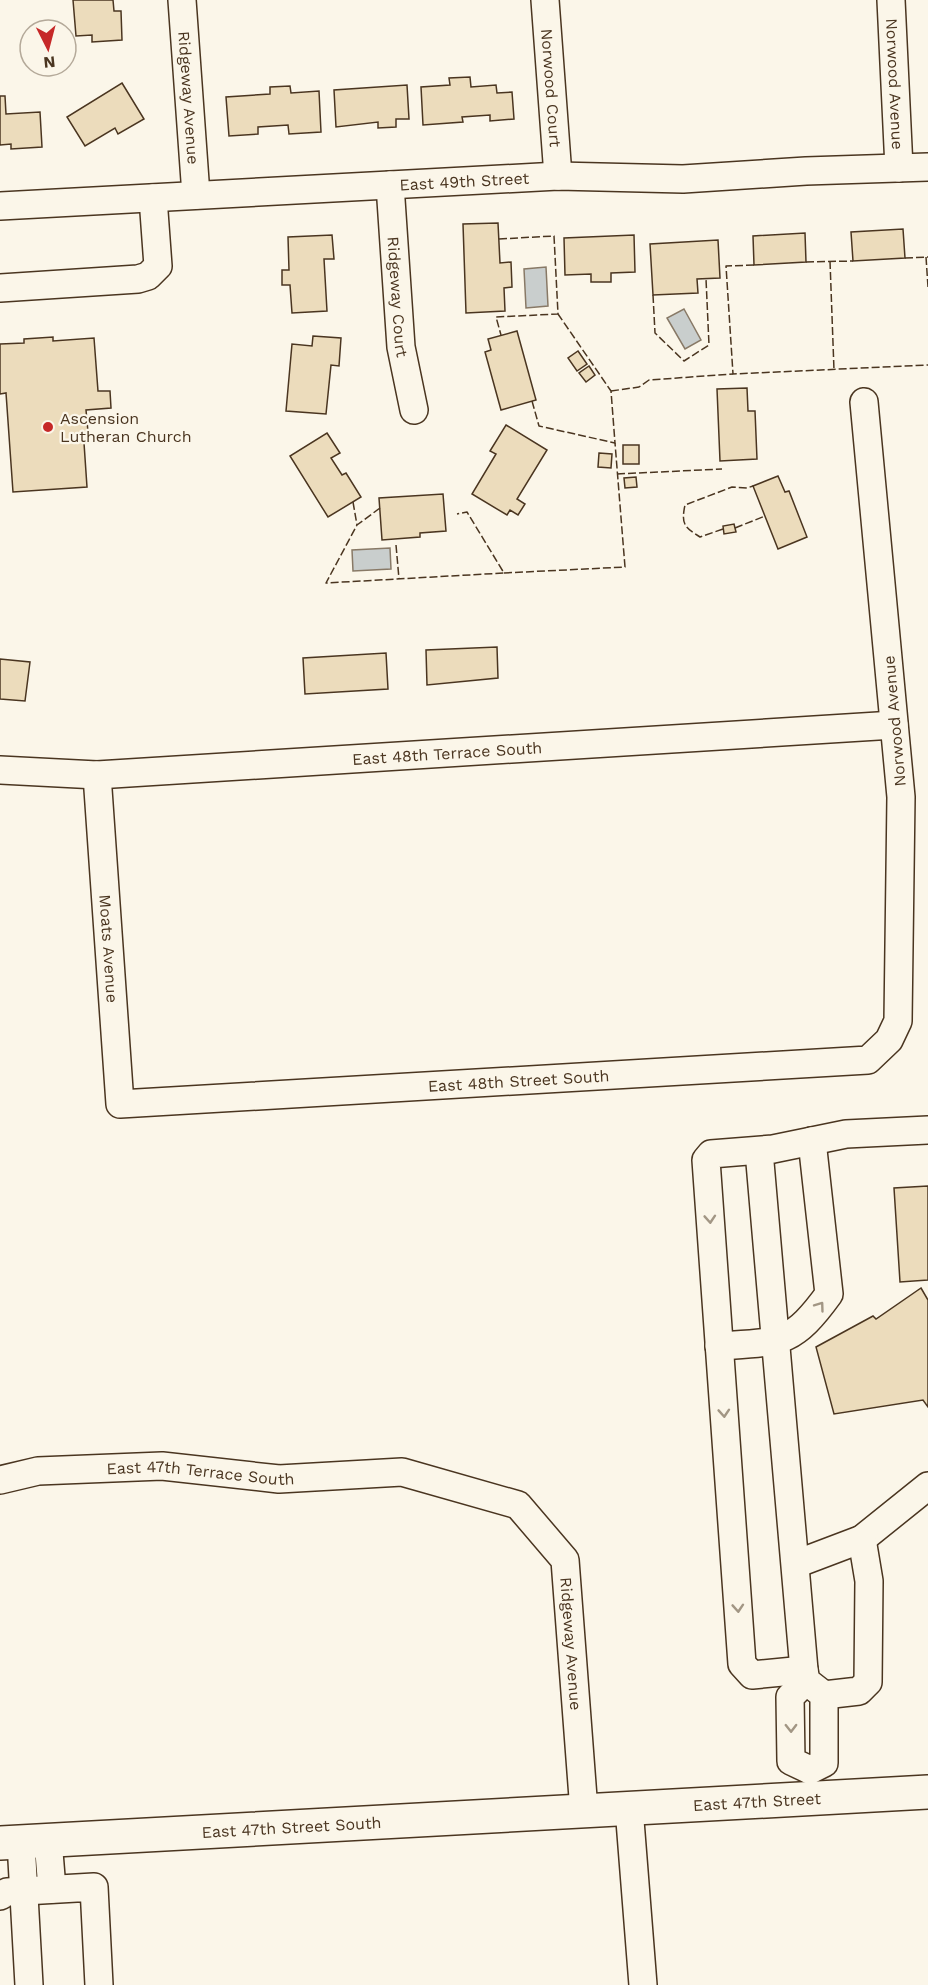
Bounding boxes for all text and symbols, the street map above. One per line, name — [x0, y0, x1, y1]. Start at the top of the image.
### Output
north arrow — [18, 18, 78, 78]
street label: Norwood Avenue — [882, 18, 907, 150]
street label: Norwood Court — [537, 28, 565, 148]
street label: Ridgeway Avenue — [174, 31, 203, 165]
text: N — [43, 52, 56, 72]
street label: East 49th Street — [399, 169, 530, 195]
street label: Ridgeway Court — [384, 236, 412, 359]
place label: Ascension Lutheran Church — [60, 409, 192, 446]
marker: Ascension Lutheran Church — [41, 420, 55, 434]
street label: Norwood Avenue — [879, 655, 910, 787]
street label: East 48th Terrace South — [352, 738, 543, 769]
street label: Moats Avenue — [95, 894, 122, 1003]
street label: East 48th Street South — [427, 1066, 610, 1096]
one-way arrow — [703, 1214, 716, 1223]
one-way arrow — [813, 1301, 824, 1312]
one-way arrow — [717, 1408, 730, 1418]
street label: East 47th Terrace South — [106, 1457, 295, 1489]
street label: Ridgeway Avenue — [556, 1576, 585, 1711]
one-way arrow — [731, 1603, 744, 1612]
one-way arrow — [785, 1724, 797, 1733]
street label: East 47th Street — [692, 1789, 822, 1815]
street label: East 47th Street South — [201, 1813, 382, 1842]

